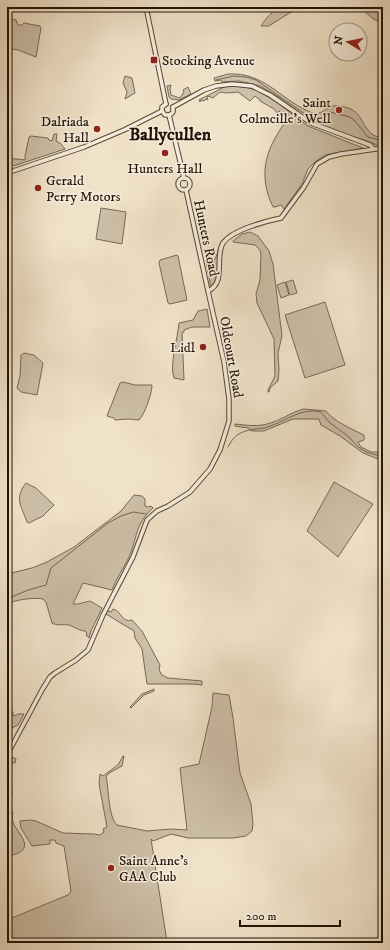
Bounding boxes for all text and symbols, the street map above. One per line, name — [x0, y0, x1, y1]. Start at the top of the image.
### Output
north arrow — [328, 22, 368, 62]
text: N — [331, 35, 347, 46]
place label: Stocking Avenue — [162, 52, 255, 70]
marker: Stocking Avenue — [149, 55, 159, 65]
place label: Saint Colmcille's Well — [239, 94, 332, 128]
marker: Saint Colmcille's Well — [334, 105, 344, 115]
place label: Dalriada Hall — [41, 113, 90, 147]
marker: Dalriada Hall — [92, 124, 102, 134]
district label: Ballycullen — [129, 124, 212, 146]
marker: Hunters Hall — [160, 148, 170, 158]
place label: Hunters Hall — [128, 160, 203, 178]
place label: Gerald Perry Motors — [46, 172, 121, 206]
marker: Gerald Perry Motors — [33, 183, 43, 193]
street label: Hunters Road — [189, 198, 223, 278]
street label: Oldcourt Road — [215, 315, 247, 399]
place label: Lidl — [170, 339, 196, 357]
marker: Lidl — [198, 342, 208, 352]
place label: Saint Anne's GAA Club — [119, 852, 188, 886]
marker: Saint Anne's GAA Club — [106, 863, 116, 873]
scale bar — [240, 902, 340, 928]
text: 200 m — [246, 909, 276, 924]

